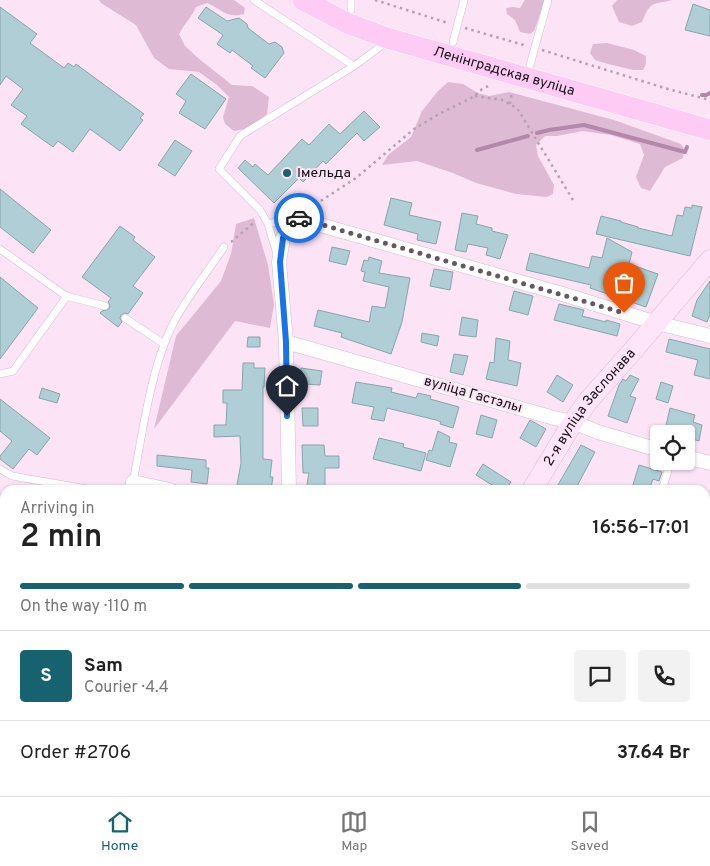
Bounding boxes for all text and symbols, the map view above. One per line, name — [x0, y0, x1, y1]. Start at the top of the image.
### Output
street label: Ленінградская вуліца — [431, 43, 577, 100]
place label: Імельда — [297, 165, 351, 182]
marker: Імельда — [281, 167, 293, 179]
courier — [274, 193, 324, 243]
icon: car — [285, 204, 313, 232]
pin — [603, 262, 645, 313]
icon: bag — [610, 269, 638, 297]
street label: 2-я вуліца Заслонава — [540, 345, 639, 469]
pin — [266, 365, 308, 416]
icon: home — [273, 372, 301, 400]
street label: вуліца Гастэлы — [422, 373, 524, 417]
map controls — [650, 425, 695, 470]
button: locate — [650, 425, 695, 470]
text: Arriving in — [20, 499, 95, 519]
text: 16:56–17:01 — [592, 516, 690, 540]
text: 2 min — [20, 518, 102, 558]
text: On the way · 110 m — [20, 597, 147, 617]
button: chat — [574, 650, 626, 702]
button: phone — [638, 650, 690, 702]
text: Sam — [84, 654, 123, 678]
text: S — [40, 664, 52, 688]
text: Courier · 4.4 — [84, 678, 169, 698]
text: Order #2706 — [20, 741, 131, 765]
text: 37.64 Br — [617, 741, 690, 765]
tab: Home — [101, 808, 138, 855]
tab: Map — [340, 808, 368, 855]
tab: Saved — [570, 808, 609, 855]

